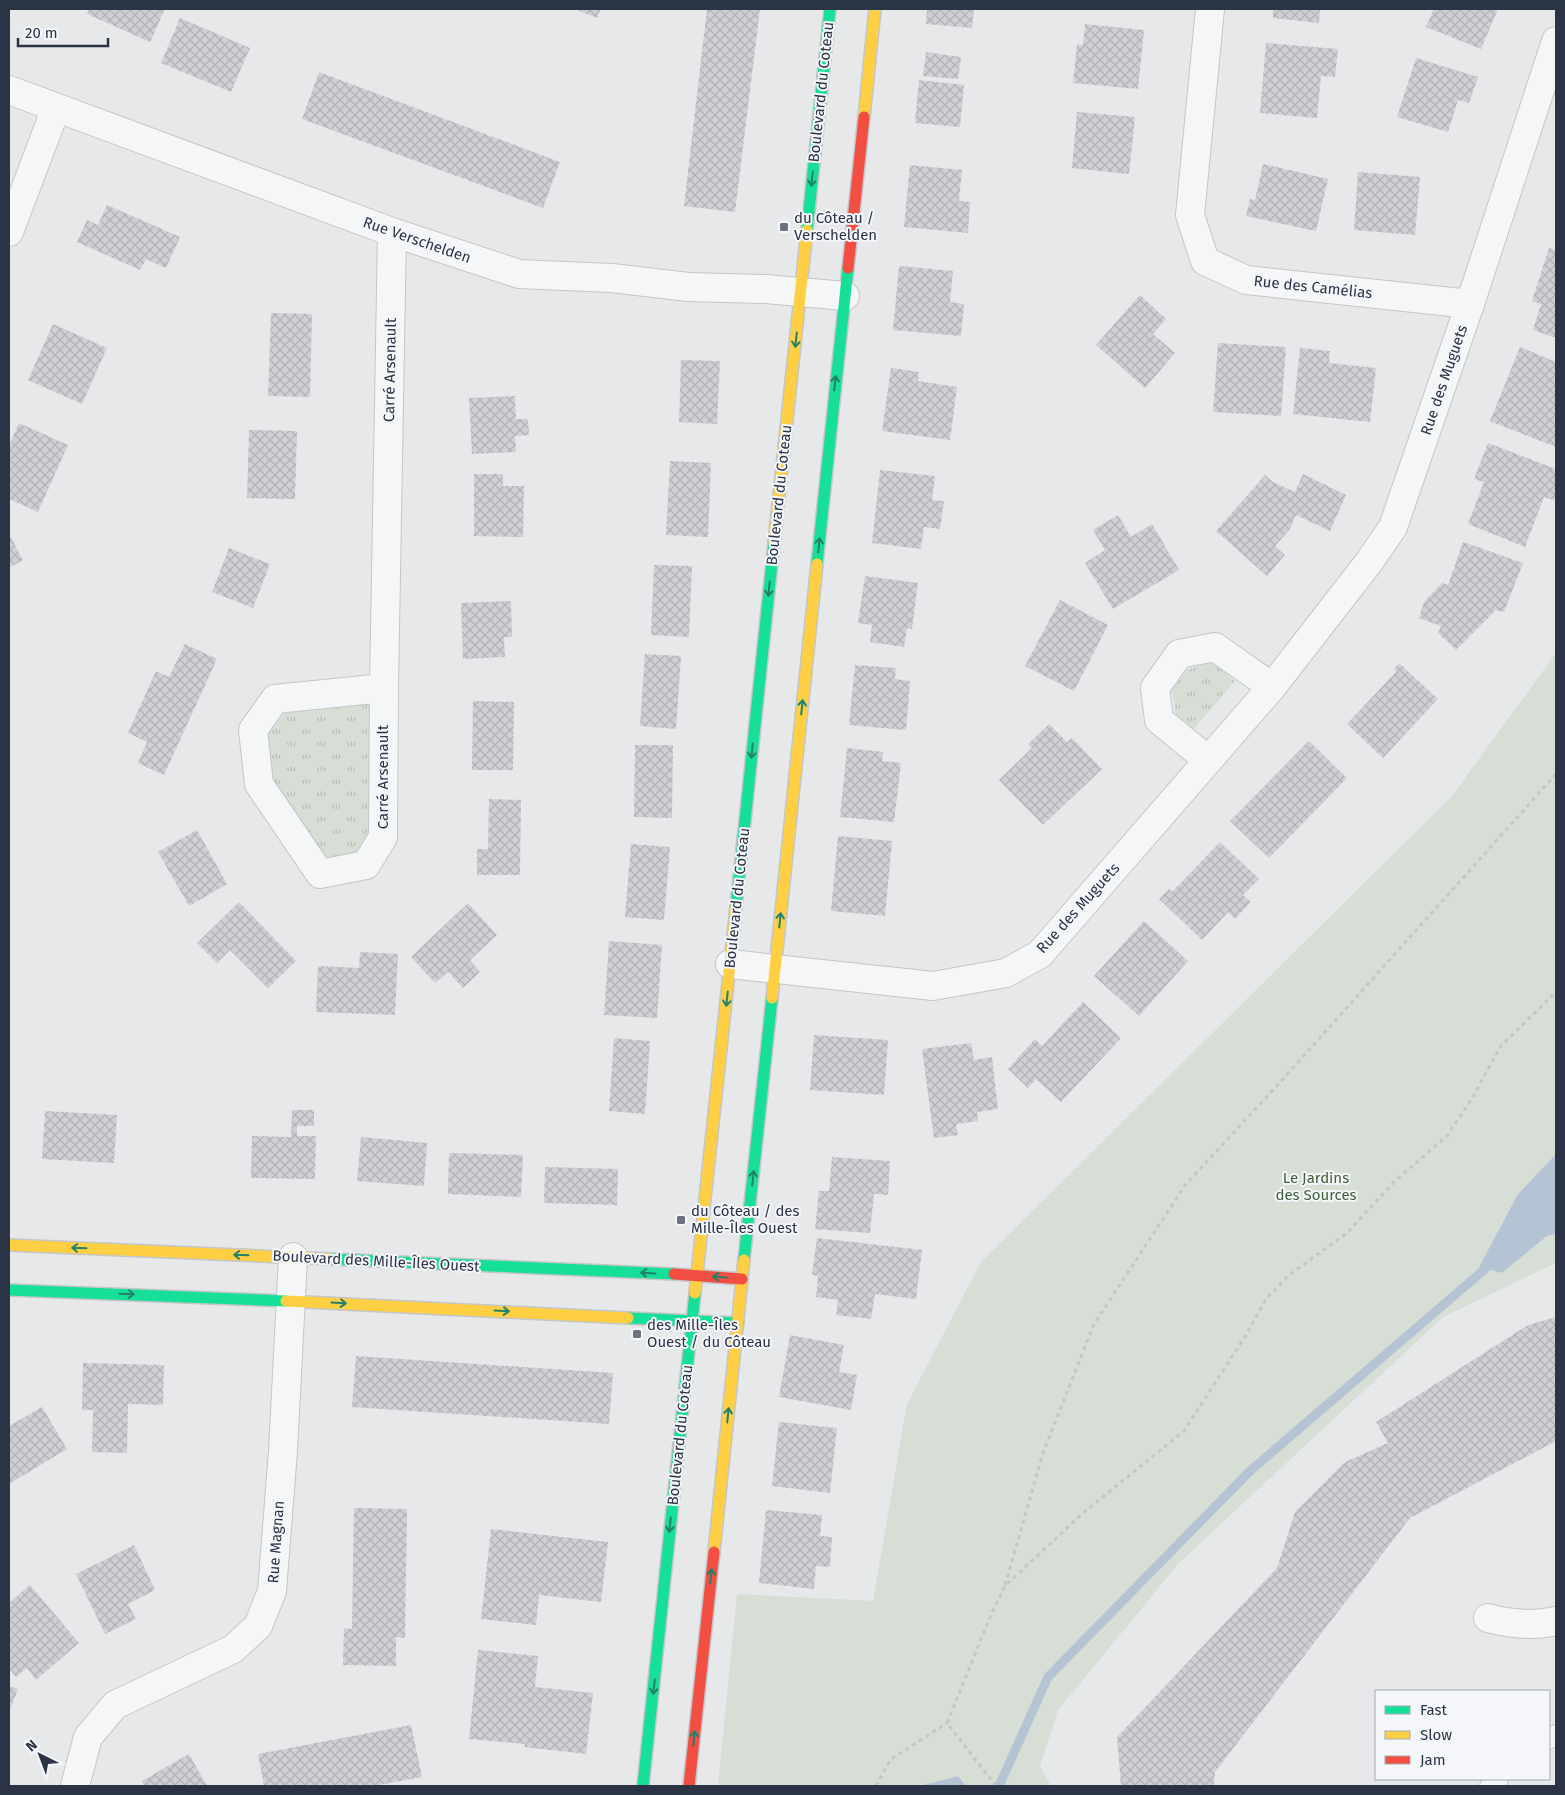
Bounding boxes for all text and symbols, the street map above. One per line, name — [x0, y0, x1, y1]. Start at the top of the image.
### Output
scale bar — [18, 15, 108, 47]
street label: Boulevard du Coteau — [805, 21, 837, 163]
text: 20 m — [25, 24, 58, 42]
one-way arrow — [807, 171, 817, 187]
place label: du Côteau / Verschelden — [794, 209, 877, 244]
street label: Rue Verschelden — [361, 213, 473, 267]
marker: du Côteau / Verschelden — [778, 221, 790, 233]
street label: Rue des Camélias — [1253, 272, 1373, 302]
street label: Carré Arsenault — [380, 317, 400, 422]
street label: Rue des Muguets — [1417, 322, 1471, 438]
one-way arrow — [791, 332, 800, 348]
one-way arrow — [830, 376, 840, 392]
street label: Boulevard du Coteau — [763, 424, 795, 566]
one-way arrow — [814, 537, 824, 553]
one-way arrow — [764, 581, 774, 597]
one-way arrow — [797, 699, 807, 715]
street label: Carré Arsenault — [374, 724, 392, 829]
one-way arrow — [747, 742, 757, 758]
street label: Boulevard du Coteau — [721, 827, 753, 969]
street label: Rue des Muguets — [1033, 859, 1123, 957]
one-way arrow — [775, 913, 785, 929]
one-way arrow — [722, 991, 731, 1007]
park label: Le Jardins des Sources — [1275, 1169, 1357, 1204]
one-way arrow — [748, 1171, 758, 1187]
place label: du Côteau / des Mille-Îles Ouest — [691, 1202, 800, 1237]
marker: du Côteau / des Mille-Îles Ouest — [675, 1214, 687, 1226]
one-way arrow — [71, 1243, 88, 1253]
street label: Boulevard des Mille-Îles Ouest — [272, 1247, 481, 1275]
one-way arrow — [234, 1250, 250, 1259]
one-way arrow — [641, 1268, 657, 1277]
one-way arrow — [712, 1272, 728, 1282]
one-way arrow — [119, 1290, 135, 1299]
one-way arrow — [331, 1299, 347, 1308]
one-way arrow — [493, 1306, 509, 1315]
place label: des Mille-Îles Ouest / du Côteau — [647, 1316, 771, 1351]
marker: des Mille-Îles Ouest / du Côteau — [631, 1328, 643, 1340]
street label: Boulevard du Coteau — [664, 1364, 696, 1506]
one-way arrow — [723, 1407, 733, 1423]
street label: Rue Magnan — [264, 1500, 288, 1584]
one-way arrow — [666, 1517, 675, 1533]
one-way arrow — [706, 1568, 716, 1584]
one-way arrow — [649, 1679, 659, 1695]
legend — [1375, 1690, 1550, 1780]
text: Fast — [1420, 1701, 1447, 1719]
text: Slow — [1420, 1726, 1452, 1744]
north arrow — [15, 1730, 65, 1780]
one-way arrow — [689, 1730, 699, 1746]
text: N — [22, 1736, 41, 1755]
text: Jam — [1420, 1751, 1446, 1769]

